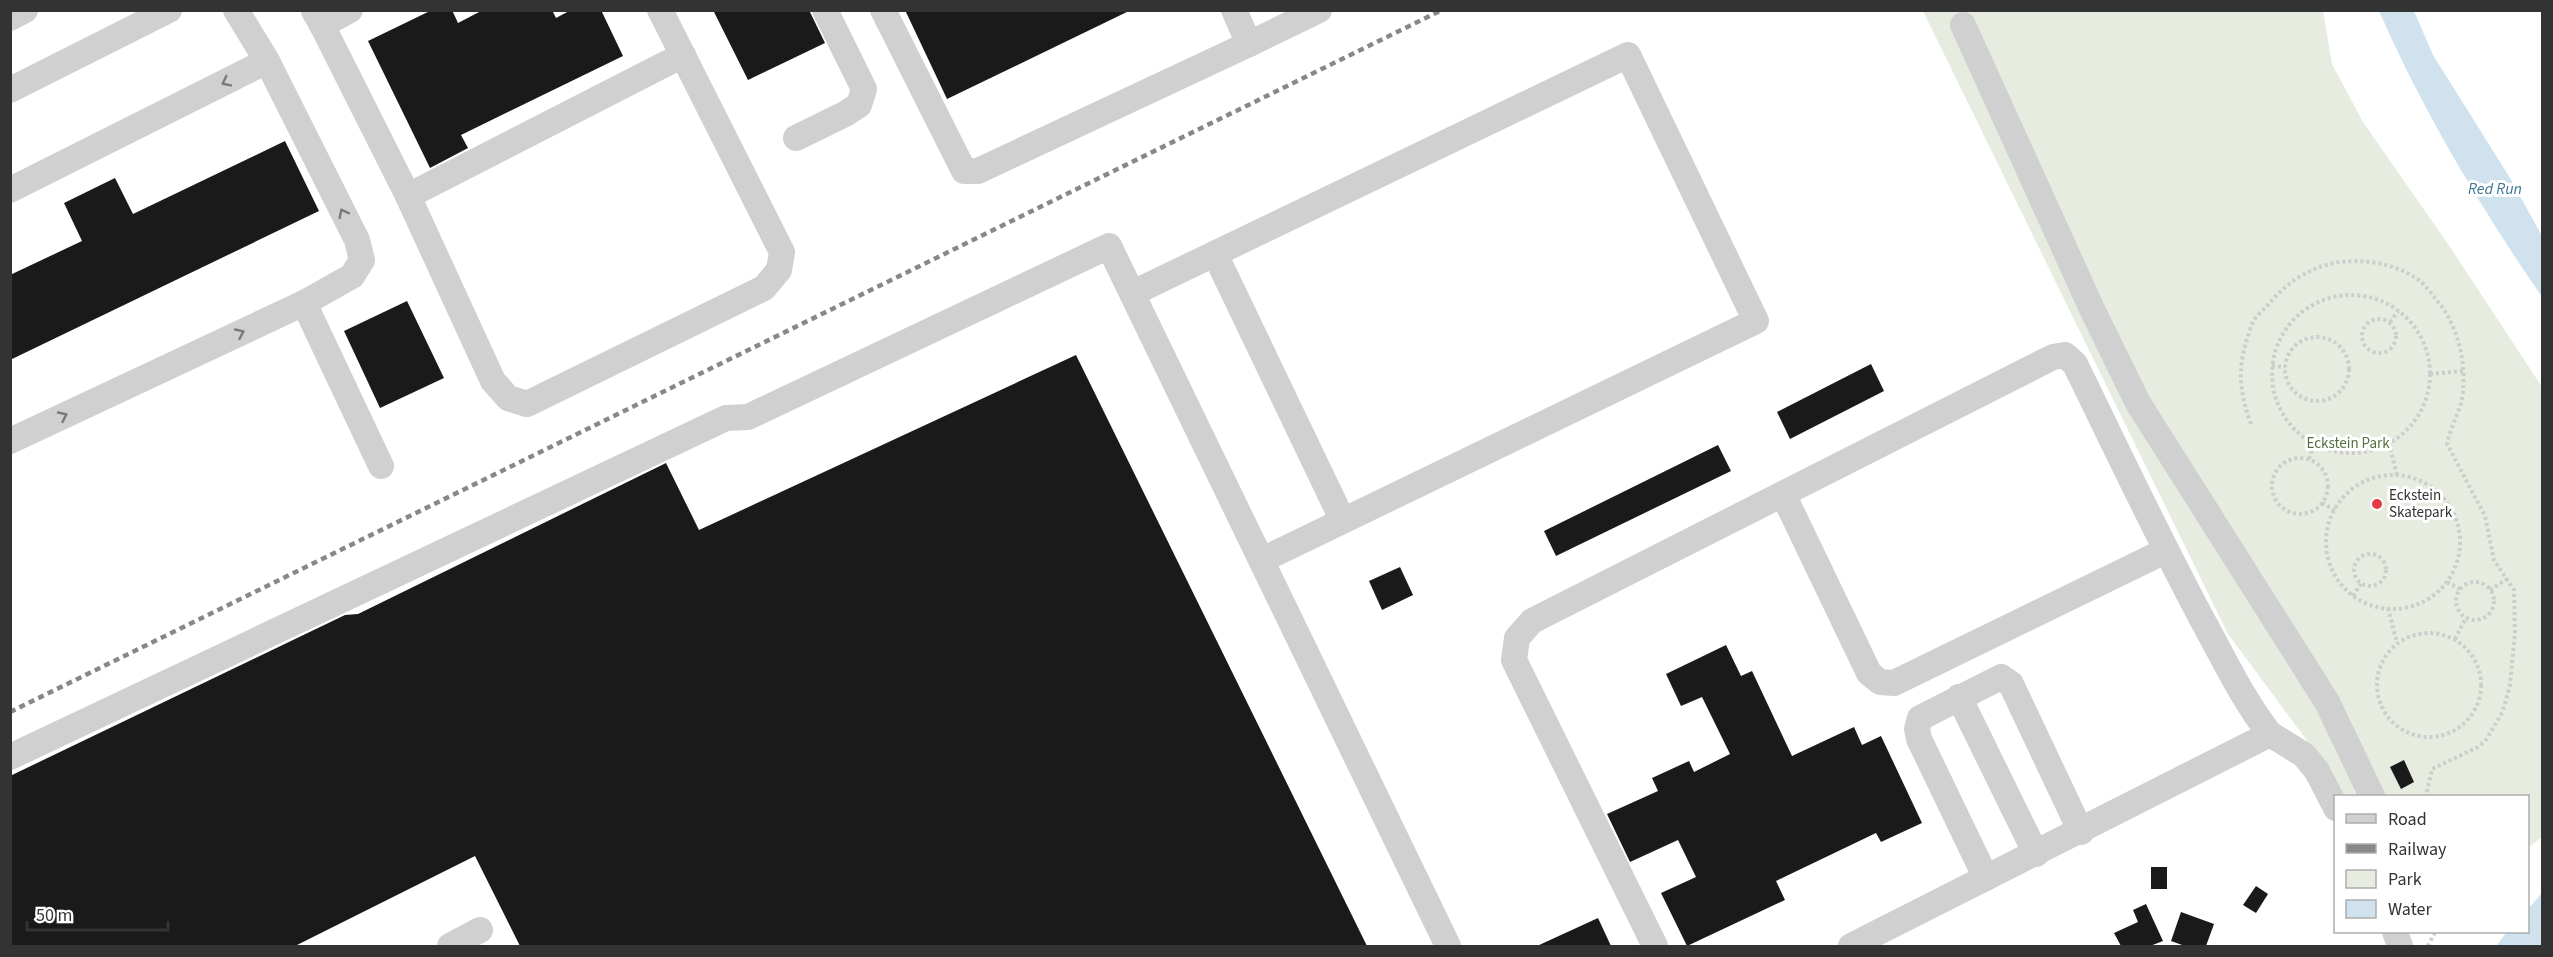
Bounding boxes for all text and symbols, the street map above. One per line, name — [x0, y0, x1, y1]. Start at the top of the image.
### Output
one-way arrow — [221, 75, 232, 87]
water label: Red Run — [2468, 178, 2522, 200]
one-way arrow — [339, 209, 351, 220]
one-way arrow — [233, 328, 244, 340]
one-way arrow — [57, 411, 68, 423]
park label: Eckstein Park — [2306, 433, 2390, 454]
place label: Eckstein Skatepark — [2389, 485, 2453, 523]
marker: Eckstein Skatepark — [2370, 497, 2384, 511]
legend — [2334, 795, 2529, 933]
text: Road — [2388, 807, 2427, 832]
text: Railway — [2388, 837, 2447, 862]
text: Park — [2388, 867, 2422, 892]
scale bar — [27, 894, 168, 932]
text: Water — [2388, 897, 2432, 922]
text: 50 m — [36, 903, 72, 928]

